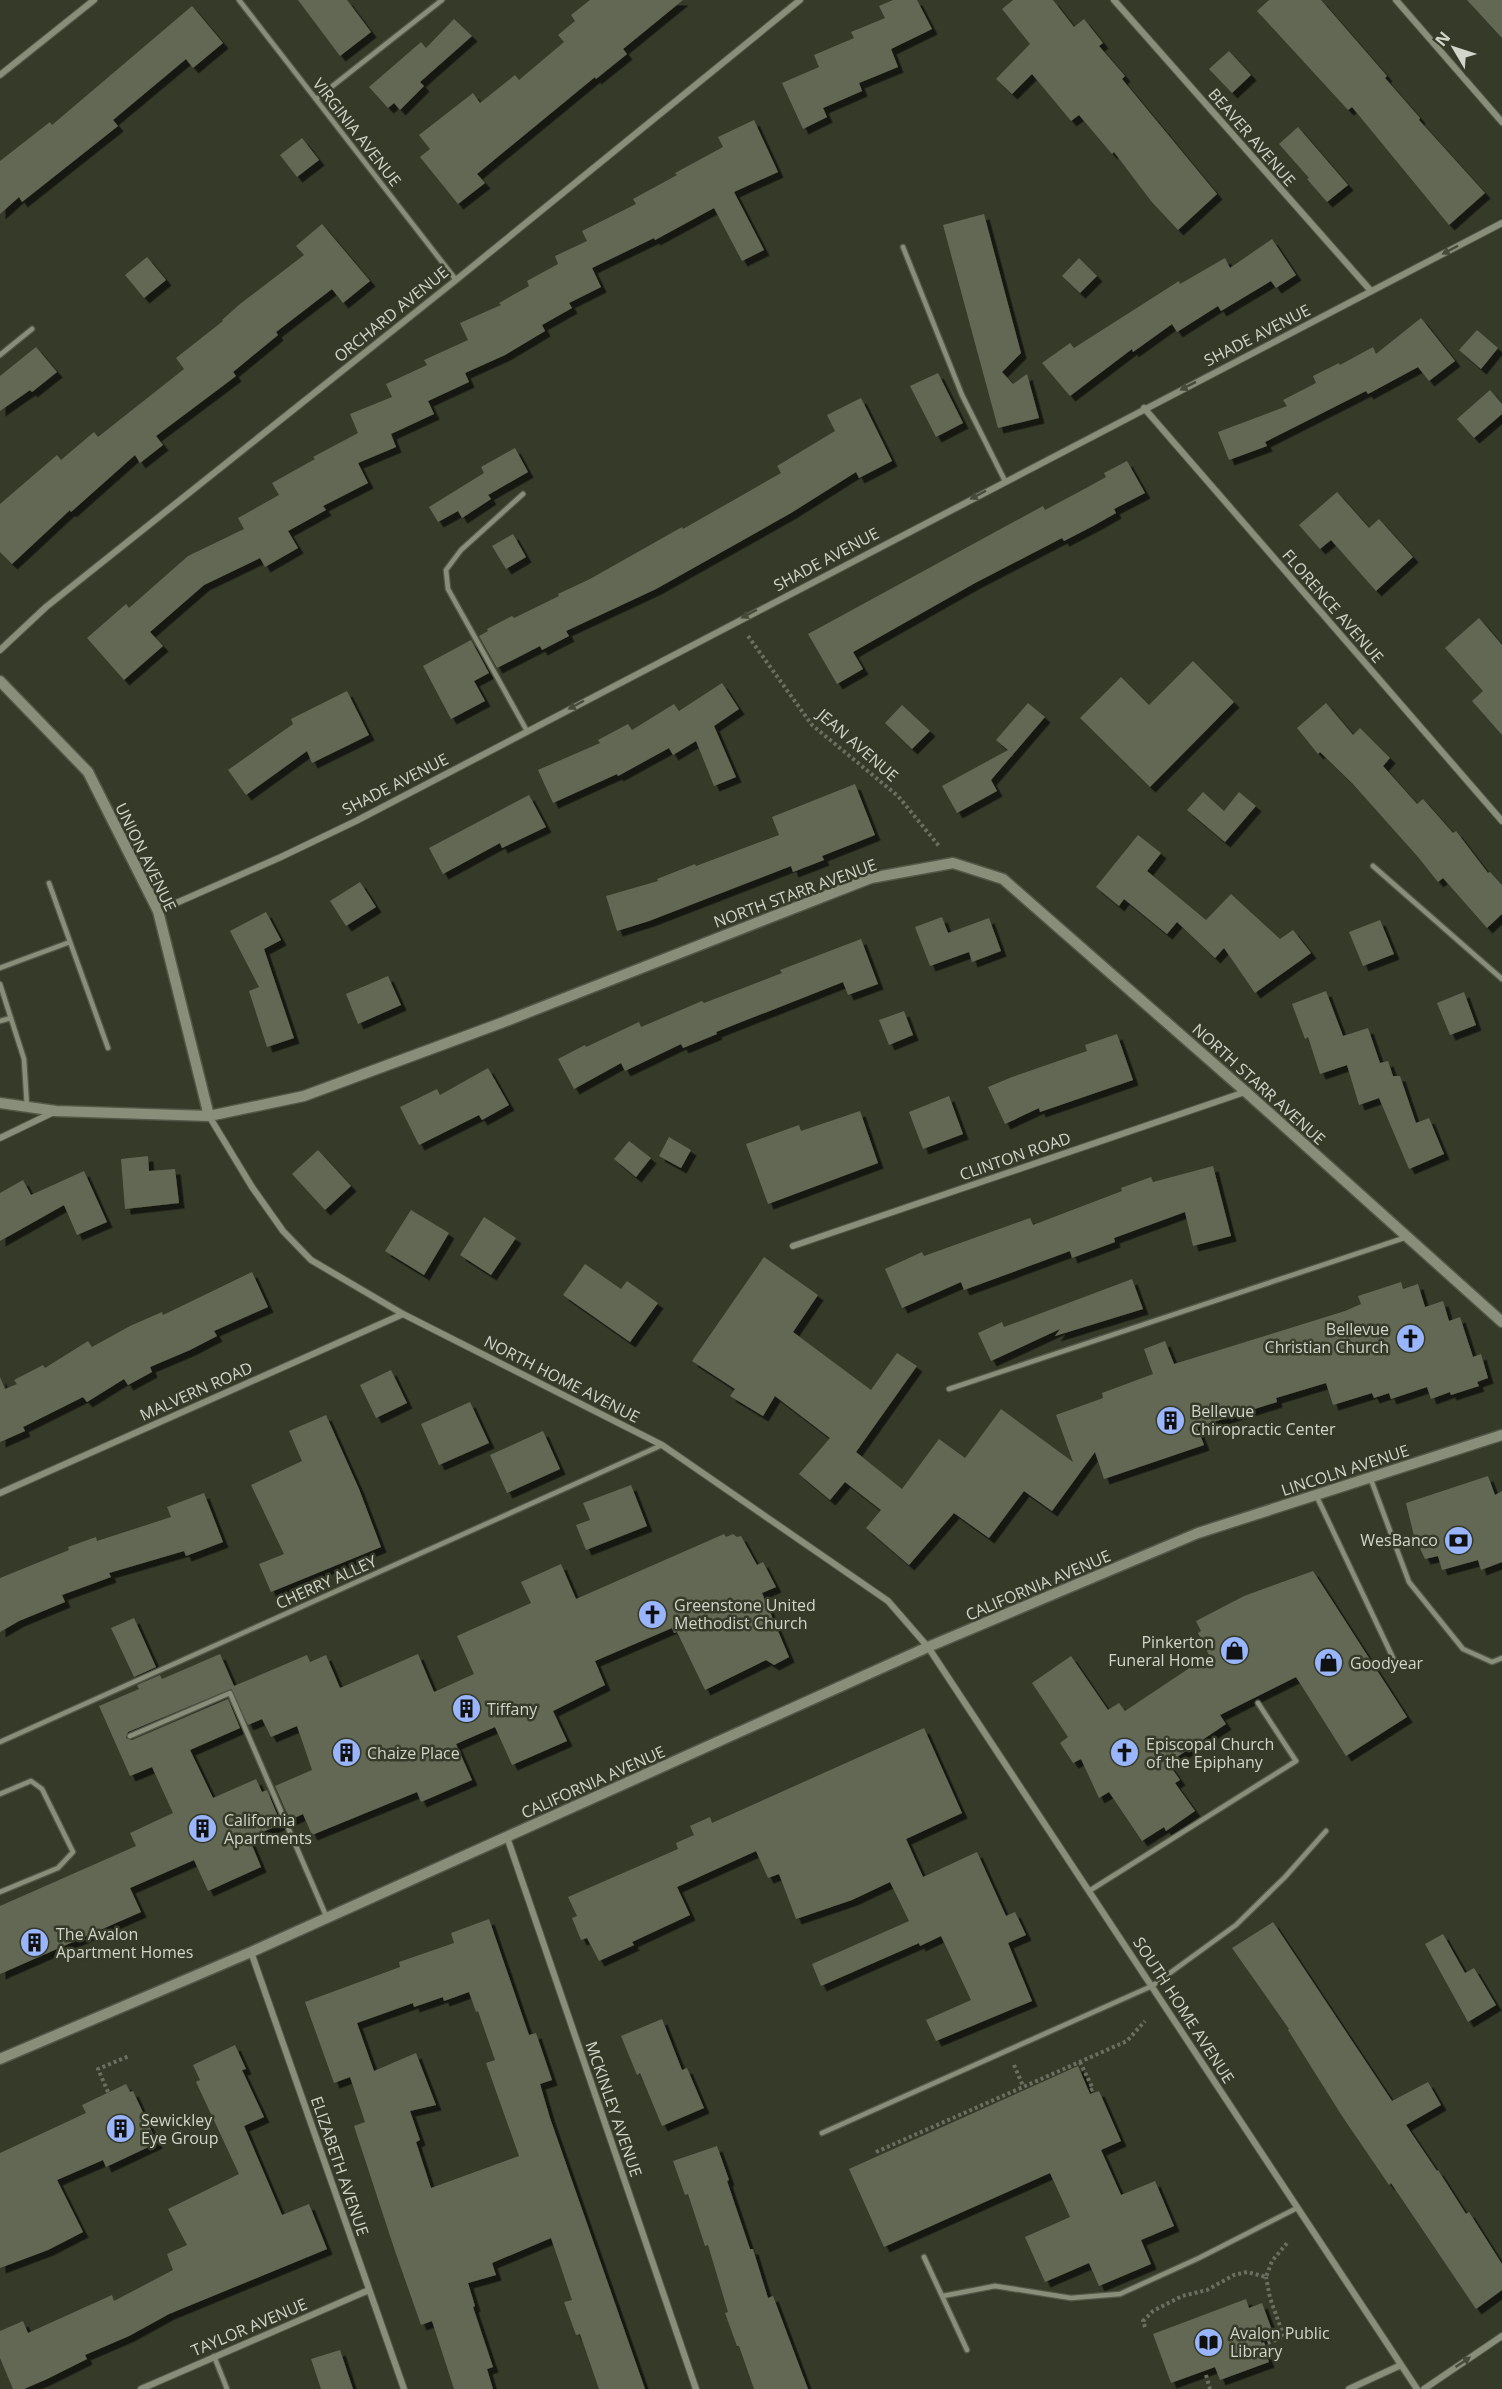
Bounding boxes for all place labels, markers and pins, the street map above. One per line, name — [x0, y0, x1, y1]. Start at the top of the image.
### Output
place label: Bellevue Christian Church — [1265, 1318, 1389, 1358]
church icon: Bellevue Christian Church — [1394, 1322, 1426, 1354]
place label: Bellevue Chiropractic Center — [1191, 1400, 1336, 1440]
building icon: Bellevue Chiropractic Center — [1154, 1404, 1186, 1436]
bank icon: WesBanco — [1443, 1524, 1475, 1556]
place label: WesBanco — [1360, 1529, 1438, 1551]
place label: Greenstone United Methodist Church — [674, 1594, 816, 1634]
church icon: Greenstone United Methodist Church — [637, 1598, 669, 1630]
place label: Pinkerton Funeral Home — [1108, 1631, 1214, 1671]
shop icon: Pinkerton Funeral Home — [1219, 1635, 1251, 1667]
shop icon: Goodyear — [1313, 1647, 1345, 1679]
place label: Goodyear — [1350, 1652, 1424, 1674]
building icon: Tiffany — [450, 1693, 482, 1725]
place label: Tiffany — [487, 1698, 538, 1720]
place label: Episcopal Church of the Epiphany — [1146, 1733, 1274, 1773]
building icon: Chaize Place — [330, 1737, 362, 1769]
church icon: Episcopal Church of the Epiphany — [1109, 1737, 1141, 1769]
place label: Chaize Place — [367, 1742, 460, 1764]
place label: California Apartments — [224, 1809, 312, 1849]
building icon: California Apartments — [187, 1813, 219, 1845]
place label: The Avalon Apartment Homes — [56, 1923, 193, 1963]
building icon: The Avalon Apartment Homes — [19, 1927, 51, 1959]
place label: Sewickley Eye Group — [141, 2109, 218, 2149]
building icon: Sewickley Eye Group — [104, 2113, 136, 2145]
place label: Avalon Public Library — [1230, 2322, 1330, 2362]
library icon: Avalon Public Library — [1193, 2326, 1225, 2358]

